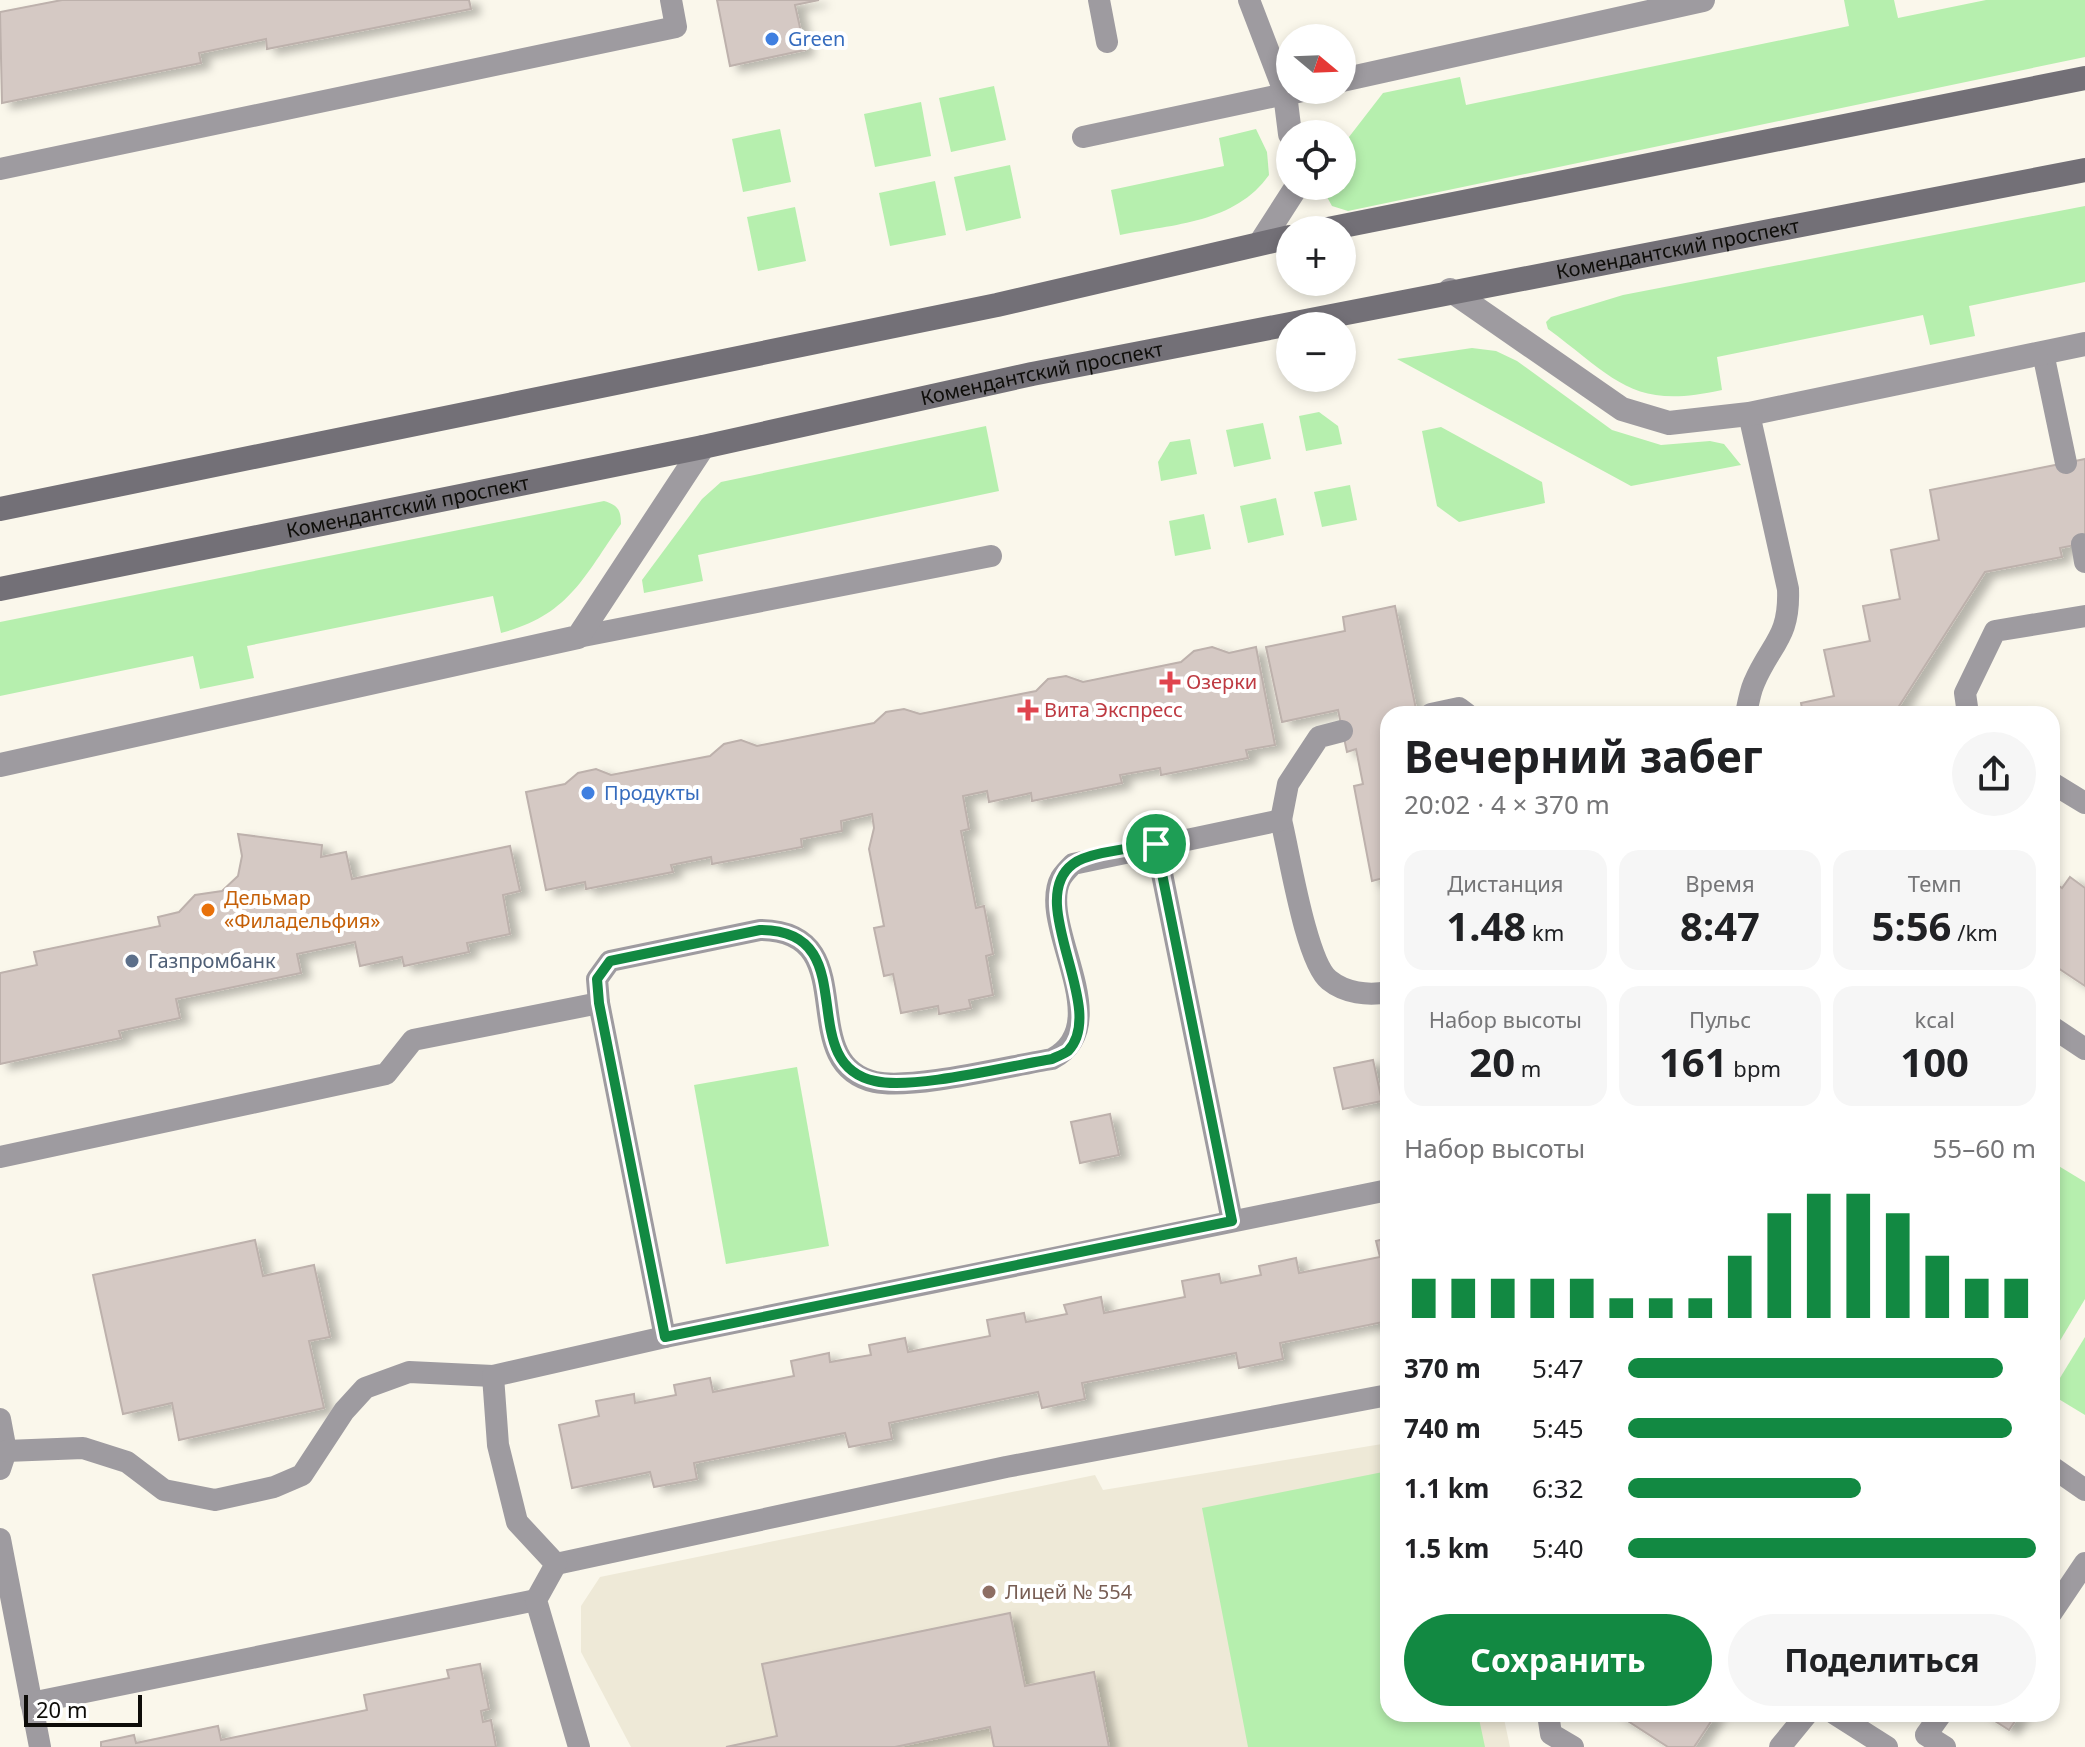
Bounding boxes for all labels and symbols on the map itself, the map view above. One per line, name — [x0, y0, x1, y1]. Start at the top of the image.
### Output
north arrow — [1276, 24, 1356, 104]
place label: Green — [788, 25, 845, 52]
marker: Green — [763, 30, 781, 48]
street label: Комендантский проспект — [1554, 212, 1802, 285]
street label: Комендантский проспект — [918, 335, 1165, 411]
street label: Комендантский проспект — [284, 468, 531, 544]
place label: Озерки — [1186, 668, 1257, 695]
marker: Озерки — [1161, 673, 1179, 691]
place label: Вита Экспресс — [1044, 696, 1183, 723]
marker: Вита Экспресс — [1019, 701, 1037, 719]
place label: Продукты — [604, 779, 700, 806]
marker: Продукты — [579, 784, 597, 802]
pin — [1122, 810, 1190, 878]
place label: Дельмар «Филадельфия» — [224, 884, 380, 934]
marker: Дельмар «Филадельфия» — [199, 901, 217, 919]
place label: Газпромбанк — [148, 947, 276, 974]
marker: Газпромбанк — [123, 952, 141, 970]
place label: Лицей № 554 — [1005, 1578, 1133, 1605]
marker: Лицей № 554 — [980, 1583, 998, 1601]
scale bar — [24, 1691, 142, 1727]

